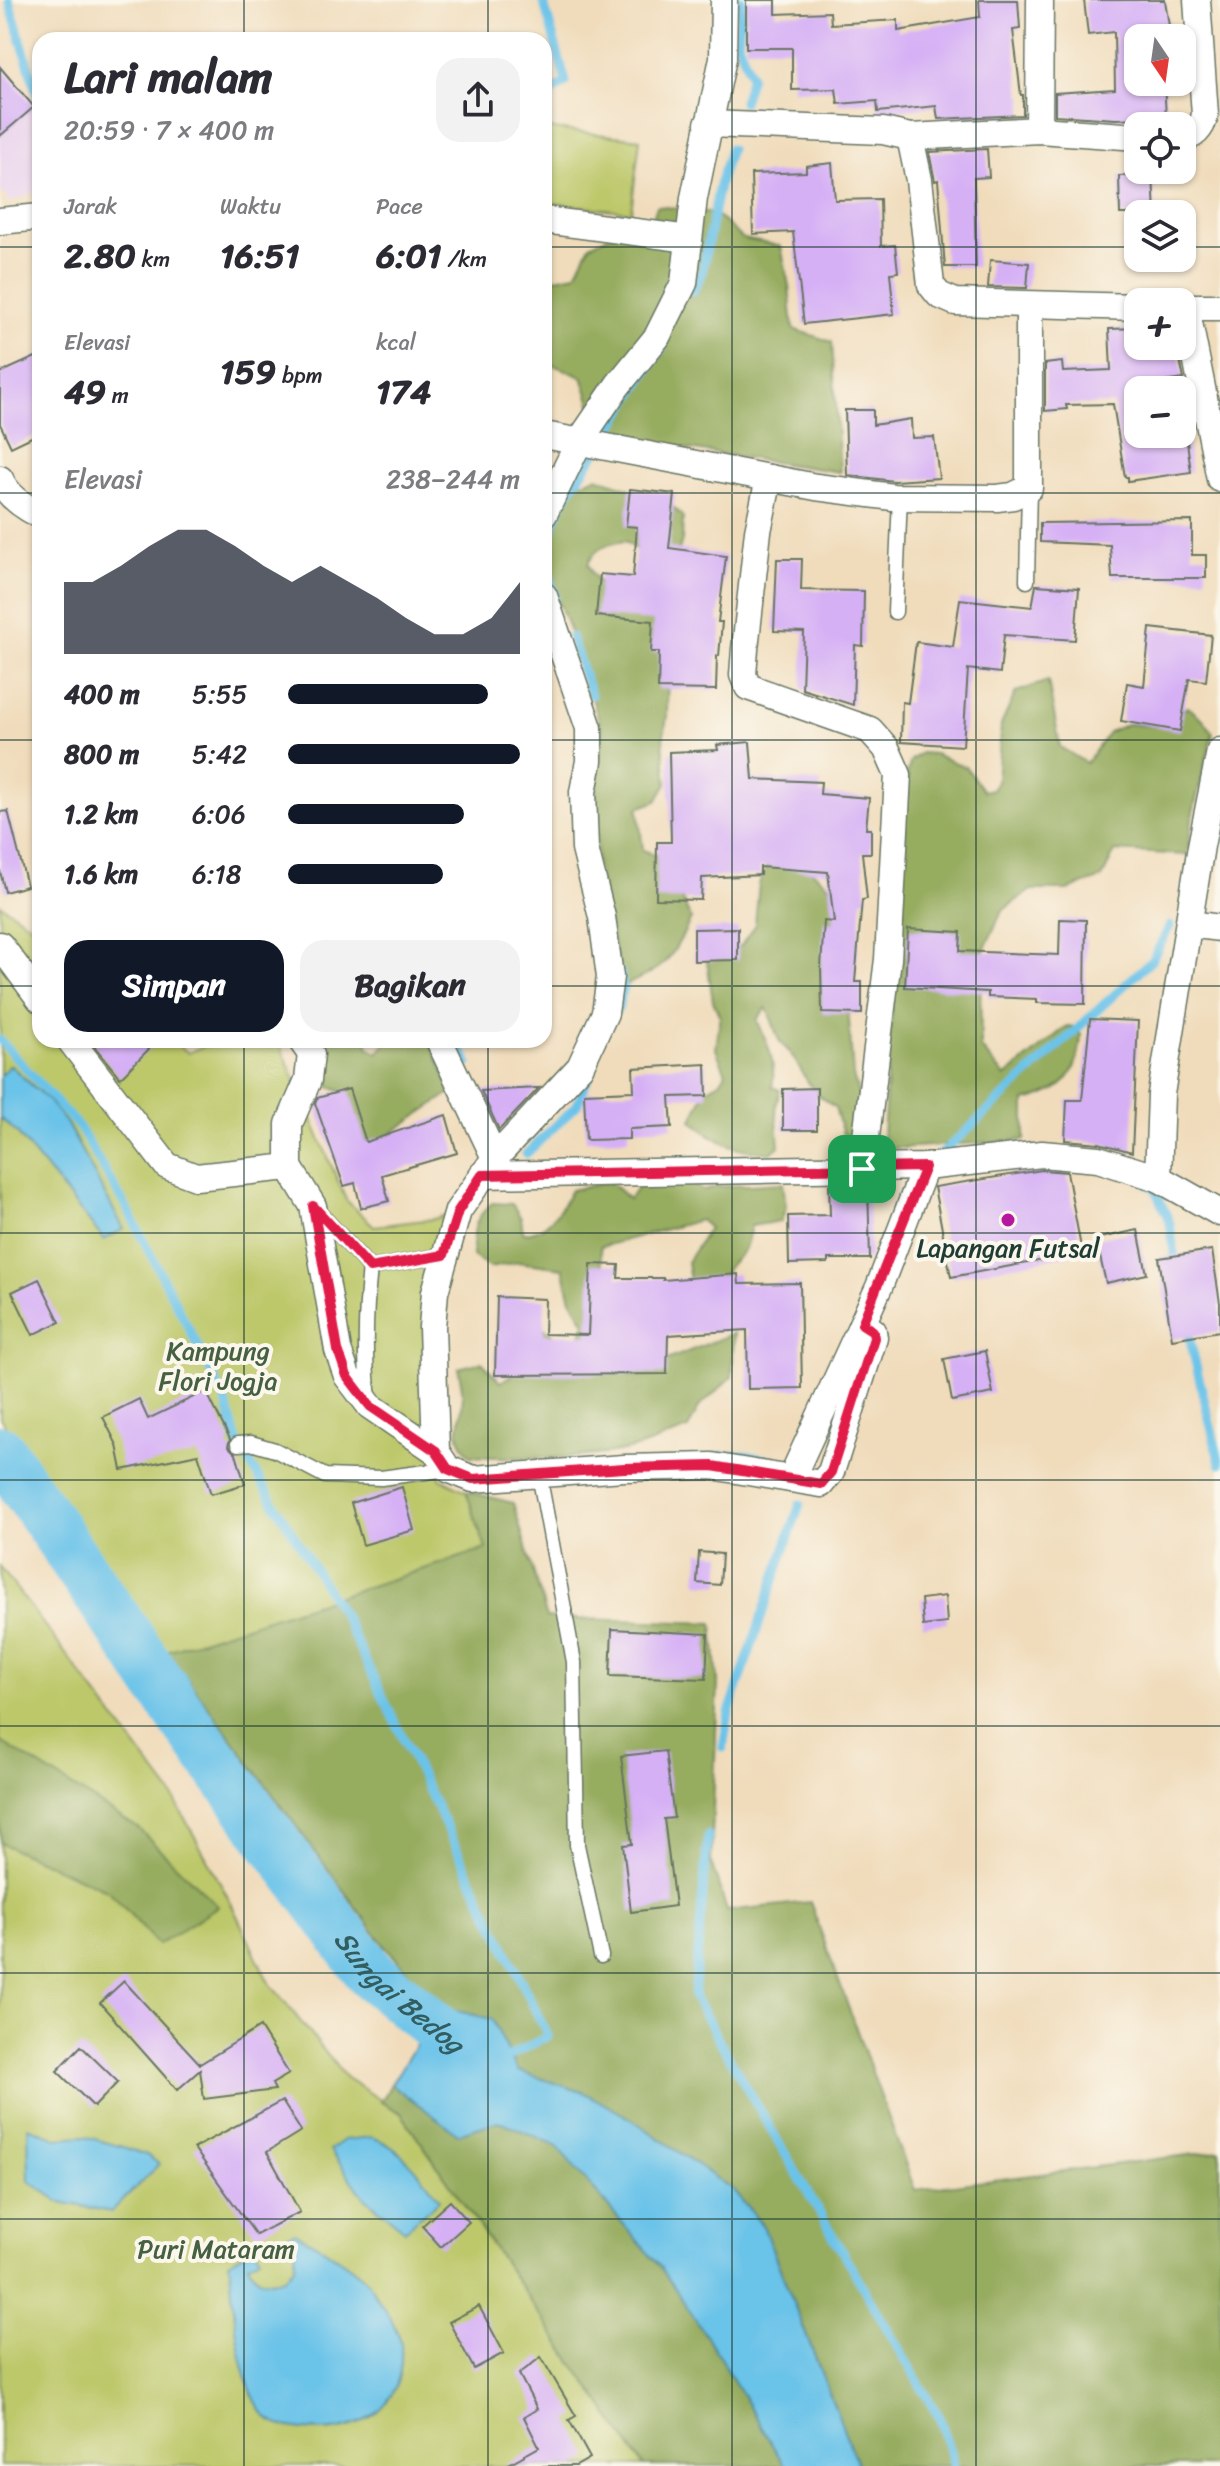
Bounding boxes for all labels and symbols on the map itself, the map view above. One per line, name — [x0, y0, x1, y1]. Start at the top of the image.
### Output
north arrow — [1124, 24, 1196, 96]
pin — [828, 1135, 896, 1203]
marker: Lapangan Futsal — [999, 1211, 1017, 1229]
place label: Lapangan Futsal — [916, 1225, 1100, 1271]
park label: Kampung Flori Jogja — [158, 1328, 278, 1404]
water label: Sungai Bedog — [321, 1919, 478, 2069]
park label: Puri Mataram — [137, 2226, 295, 2272]

